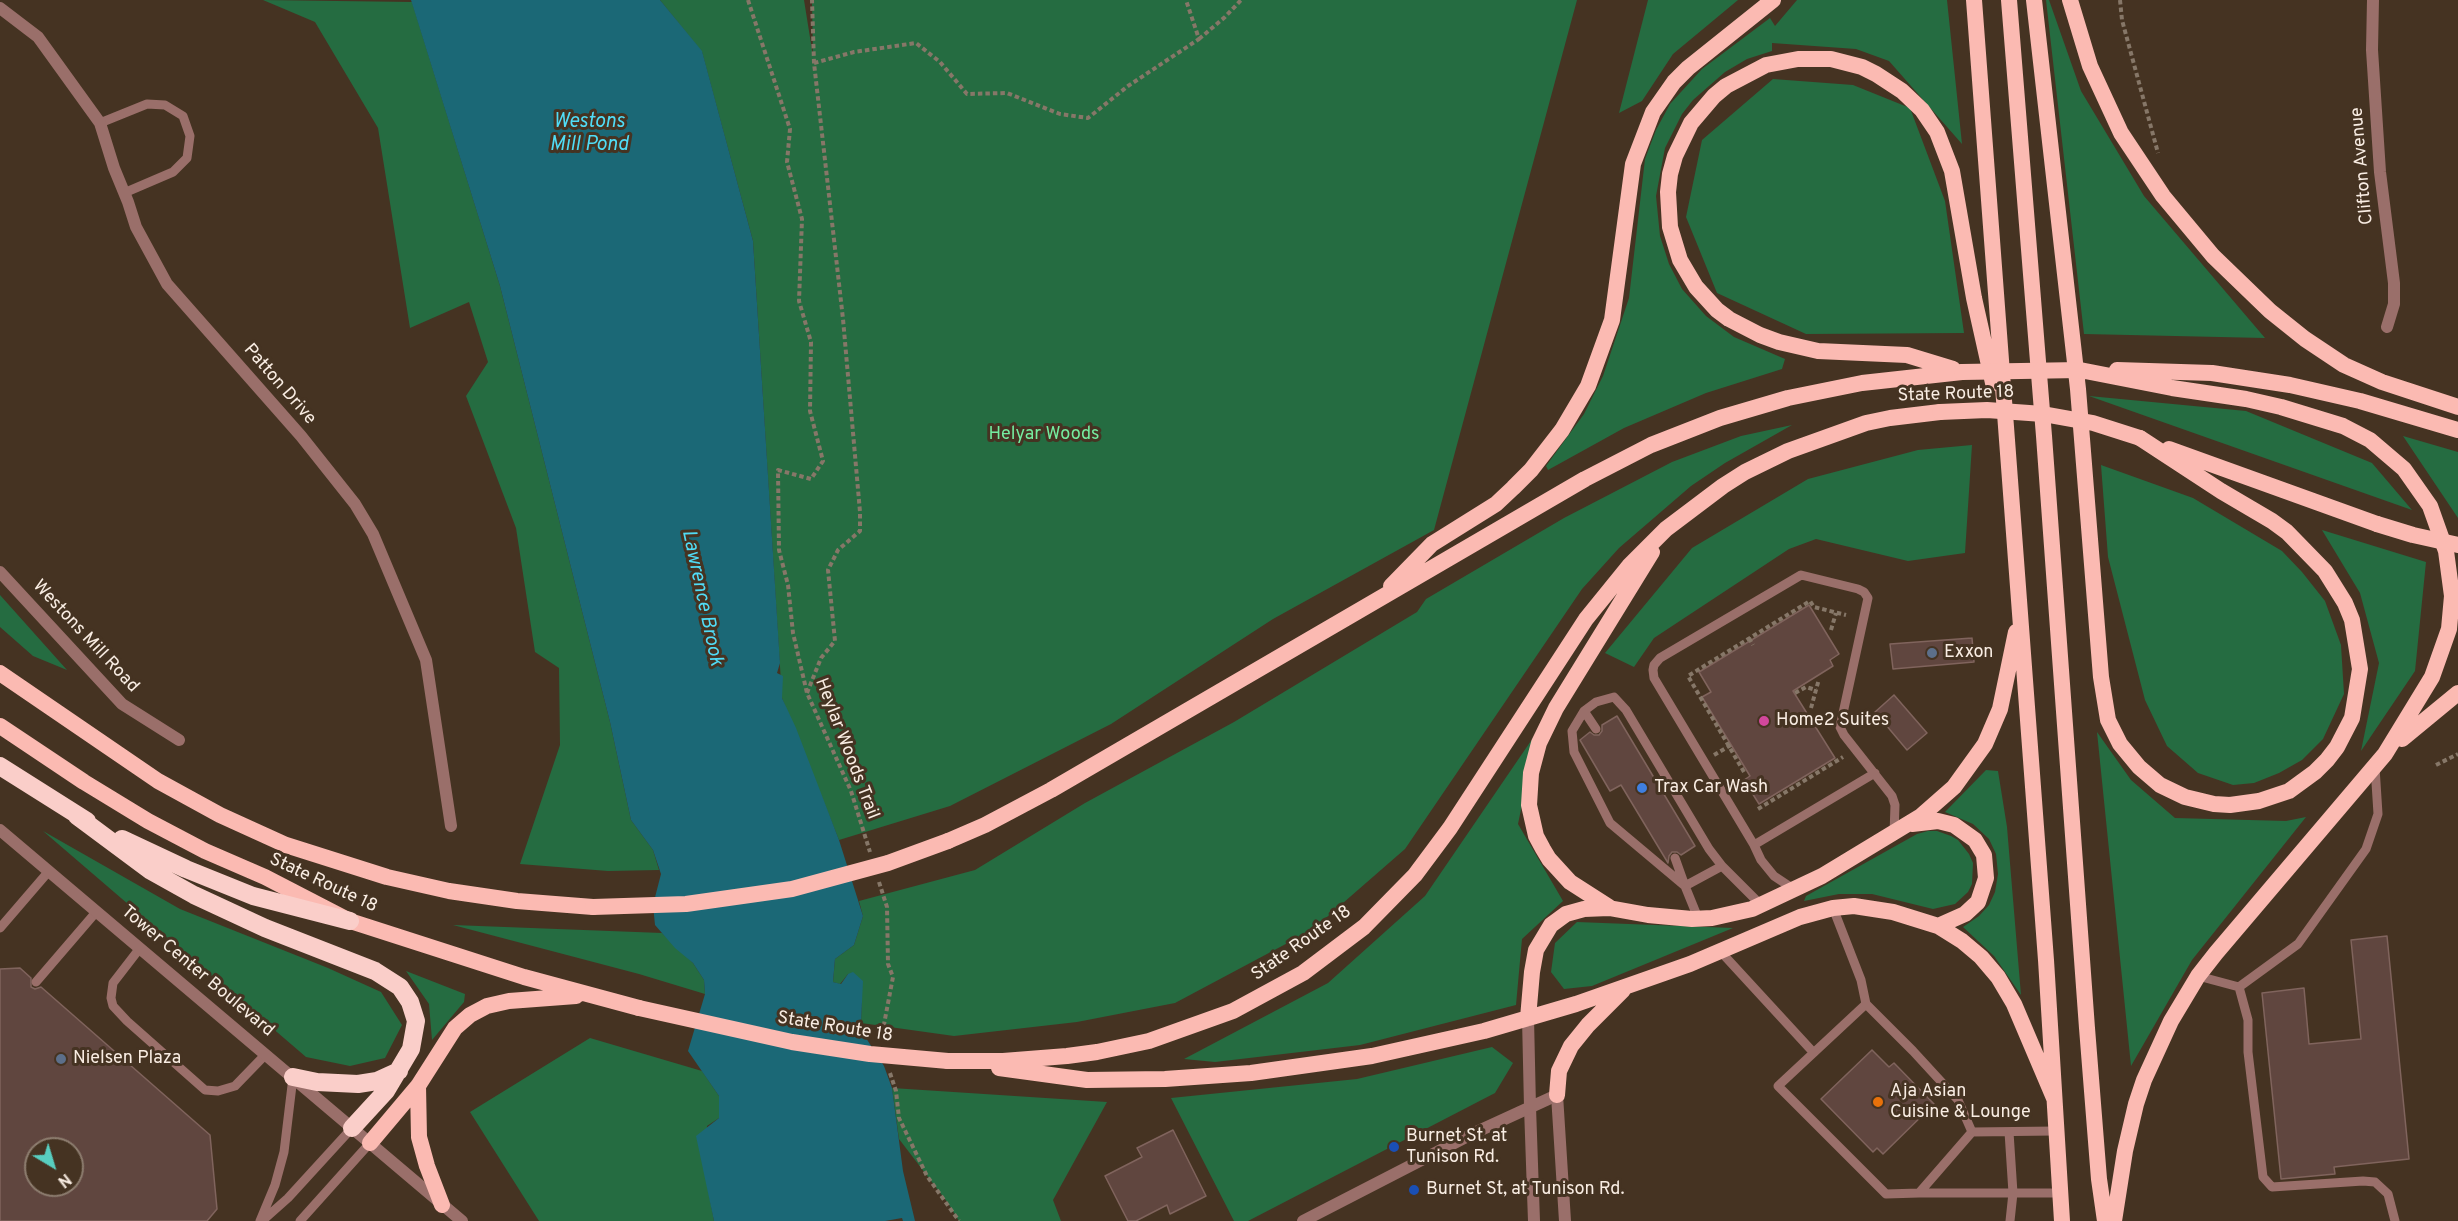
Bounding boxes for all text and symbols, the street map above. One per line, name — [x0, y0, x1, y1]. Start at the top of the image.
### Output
street label: Clifton Avenue — [2347, 106, 2379, 226]
water label: Westons Mill Pond — [550, 111, 628, 158]
street label: Patton Drive — [238, 340, 320, 430]
street label: State Route 18 — [1897, 382, 2015, 408]
park label: Helyar Woods — [988, 424, 1100, 446]
water label: Lawrence Brook — [675, 528, 727, 668]
street label: Westons Mill Road — [27, 576, 143, 698]
place label: Exxon — [1944, 642, 1993, 664]
marker: Exxon — [1925, 646, 1939, 660]
street label: Heylar Woods Trail — [809, 675, 883, 823]
place label: Home2 Suites — [1776, 710, 1889, 732]
marker: Home2 Suites — [1757, 714, 1771, 728]
place label: Trax Car Wash — [1654, 777, 1768, 799]
marker: Trax Car Wash — [1635, 781, 1649, 795]
street label: State Route 18 — [265, 850, 381, 918]
street label: Tower Center Boulevard — [116, 902, 278, 1042]
street label: State Route 18 — [1248, 902, 1356, 986]
street label: State Route 18 — [776, 1008, 894, 1048]
place label: Nielsen Plaza — [73, 1048, 181, 1070]
marker: Nielsen Plaza — [54, 1052, 68, 1066]
place label: Aja Asian Cuisine & Lounge — [1890, 1081, 2031, 1124]
marker: Aja Asian Cuisine & Lounge — [1871, 1095, 1885, 1109]
place label: Burnet St. at Tunison Rd. — [1406, 1126, 1507, 1168]
north arrow — [24, 1137, 84, 1197]
marker: Burnet St. at Tunison Rd. — [1387, 1140, 1401, 1154]
text: N — [53, 1168, 75, 1191]
place label: Burnet St, at Tunison Rd. — [1426, 1179, 1624, 1201]
marker: Burnet St, at Tunison Rd. — [1407, 1183, 1421, 1197]

